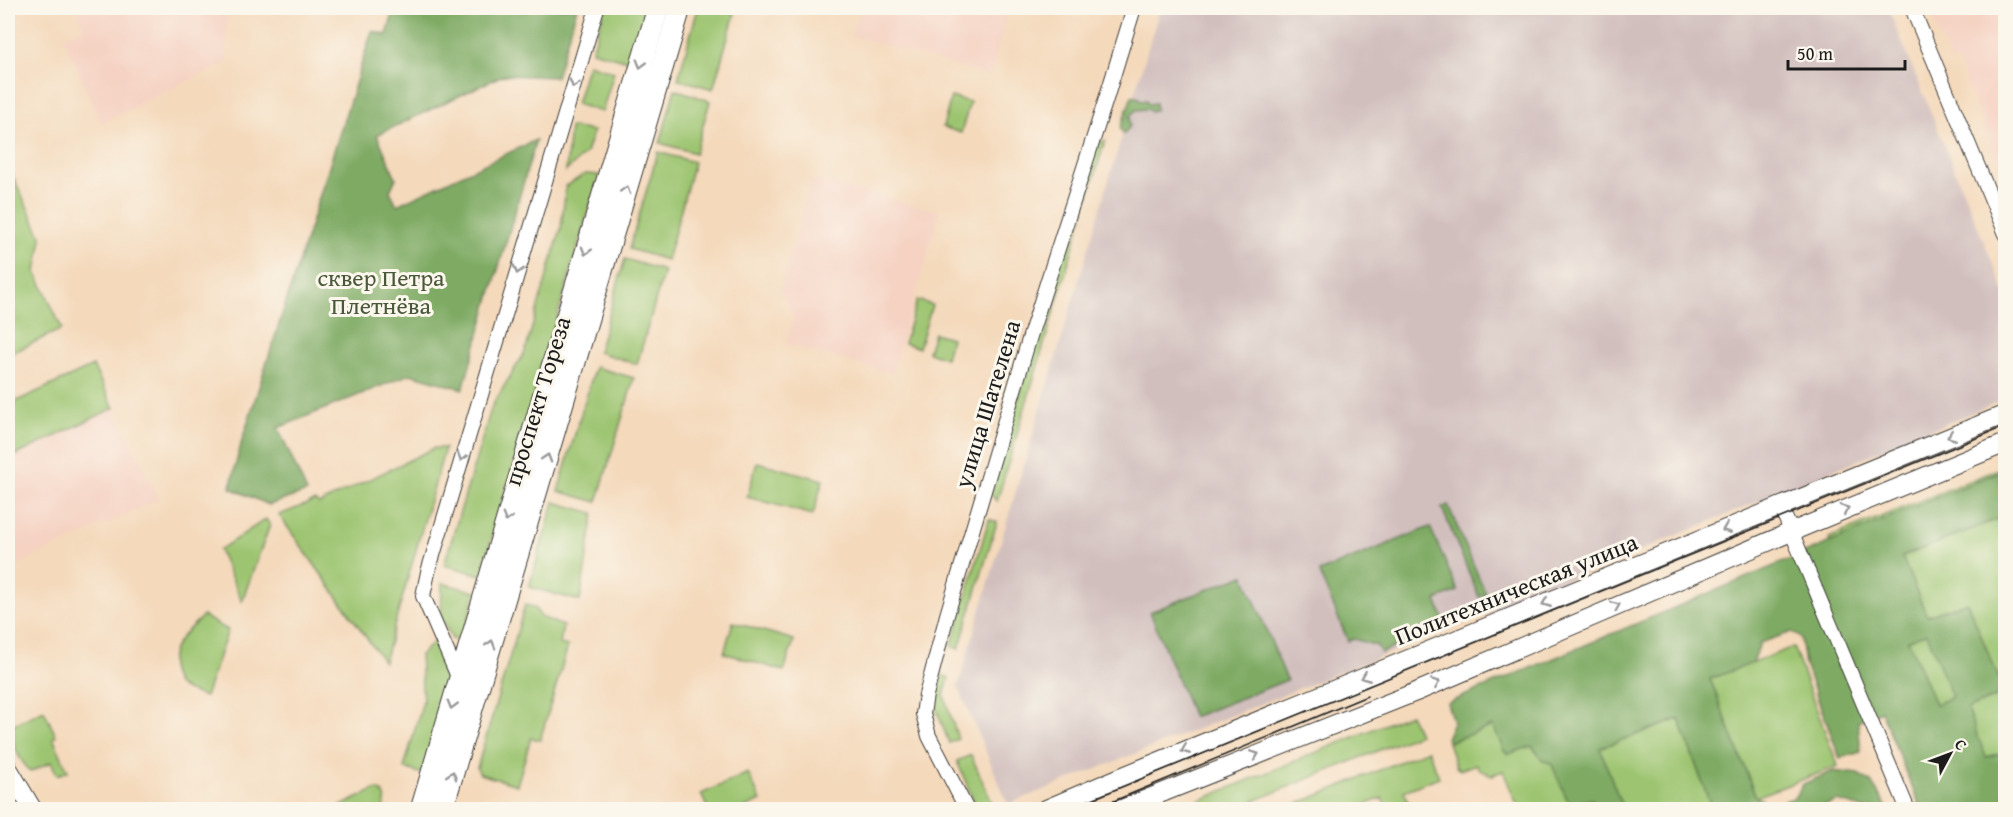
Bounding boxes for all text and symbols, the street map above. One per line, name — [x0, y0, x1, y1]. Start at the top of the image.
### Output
scale bar — [1788, 33, 1905, 71]
text: 50 m — [1797, 40, 1833, 67]
one-way arrow — [636, 58, 648, 69]
one-way arrow — [569, 78, 581, 89]
one-way arrow — [619, 185, 631, 196]
one-way arrow — [581, 245, 593, 256]
park label: сквер Петра Плетнёва — [317, 260, 445, 323]
one-way arrow — [513, 264, 525, 275]
street label: проспект Тореза — [495, 311, 580, 490]
street label: улица Шателена — [945, 315, 1029, 493]
one-way arrow — [1946, 429, 1957, 441]
one-way arrow — [457, 451, 469, 462]
one-way arrow — [540, 453, 552, 464]
one-way arrow — [1839, 504, 1850, 516]
one-way arrow — [502, 512, 514, 523]
one-way arrow — [1722, 522, 1733, 534]
street label: Политехническая улица — [1389, 524, 1643, 654]
one-way arrow — [1541, 596, 1552, 608]
one-way arrow — [1609, 602, 1620, 614]
one-way arrow — [484, 640, 496, 650]
one-way arrow — [1361, 670, 1372, 682]
one-way arrow — [1430, 678, 1441, 690]
one-way arrow — [447, 699, 459, 710]
north arrow — [1920, 724, 1980, 784]
text: С — [1949, 733, 1973, 755]
one-way arrow — [1180, 743, 1191, 755]
one-way arrow — [1249, 750, 1260, 762]
one-way arrow — [445, 770, 457, 781]

